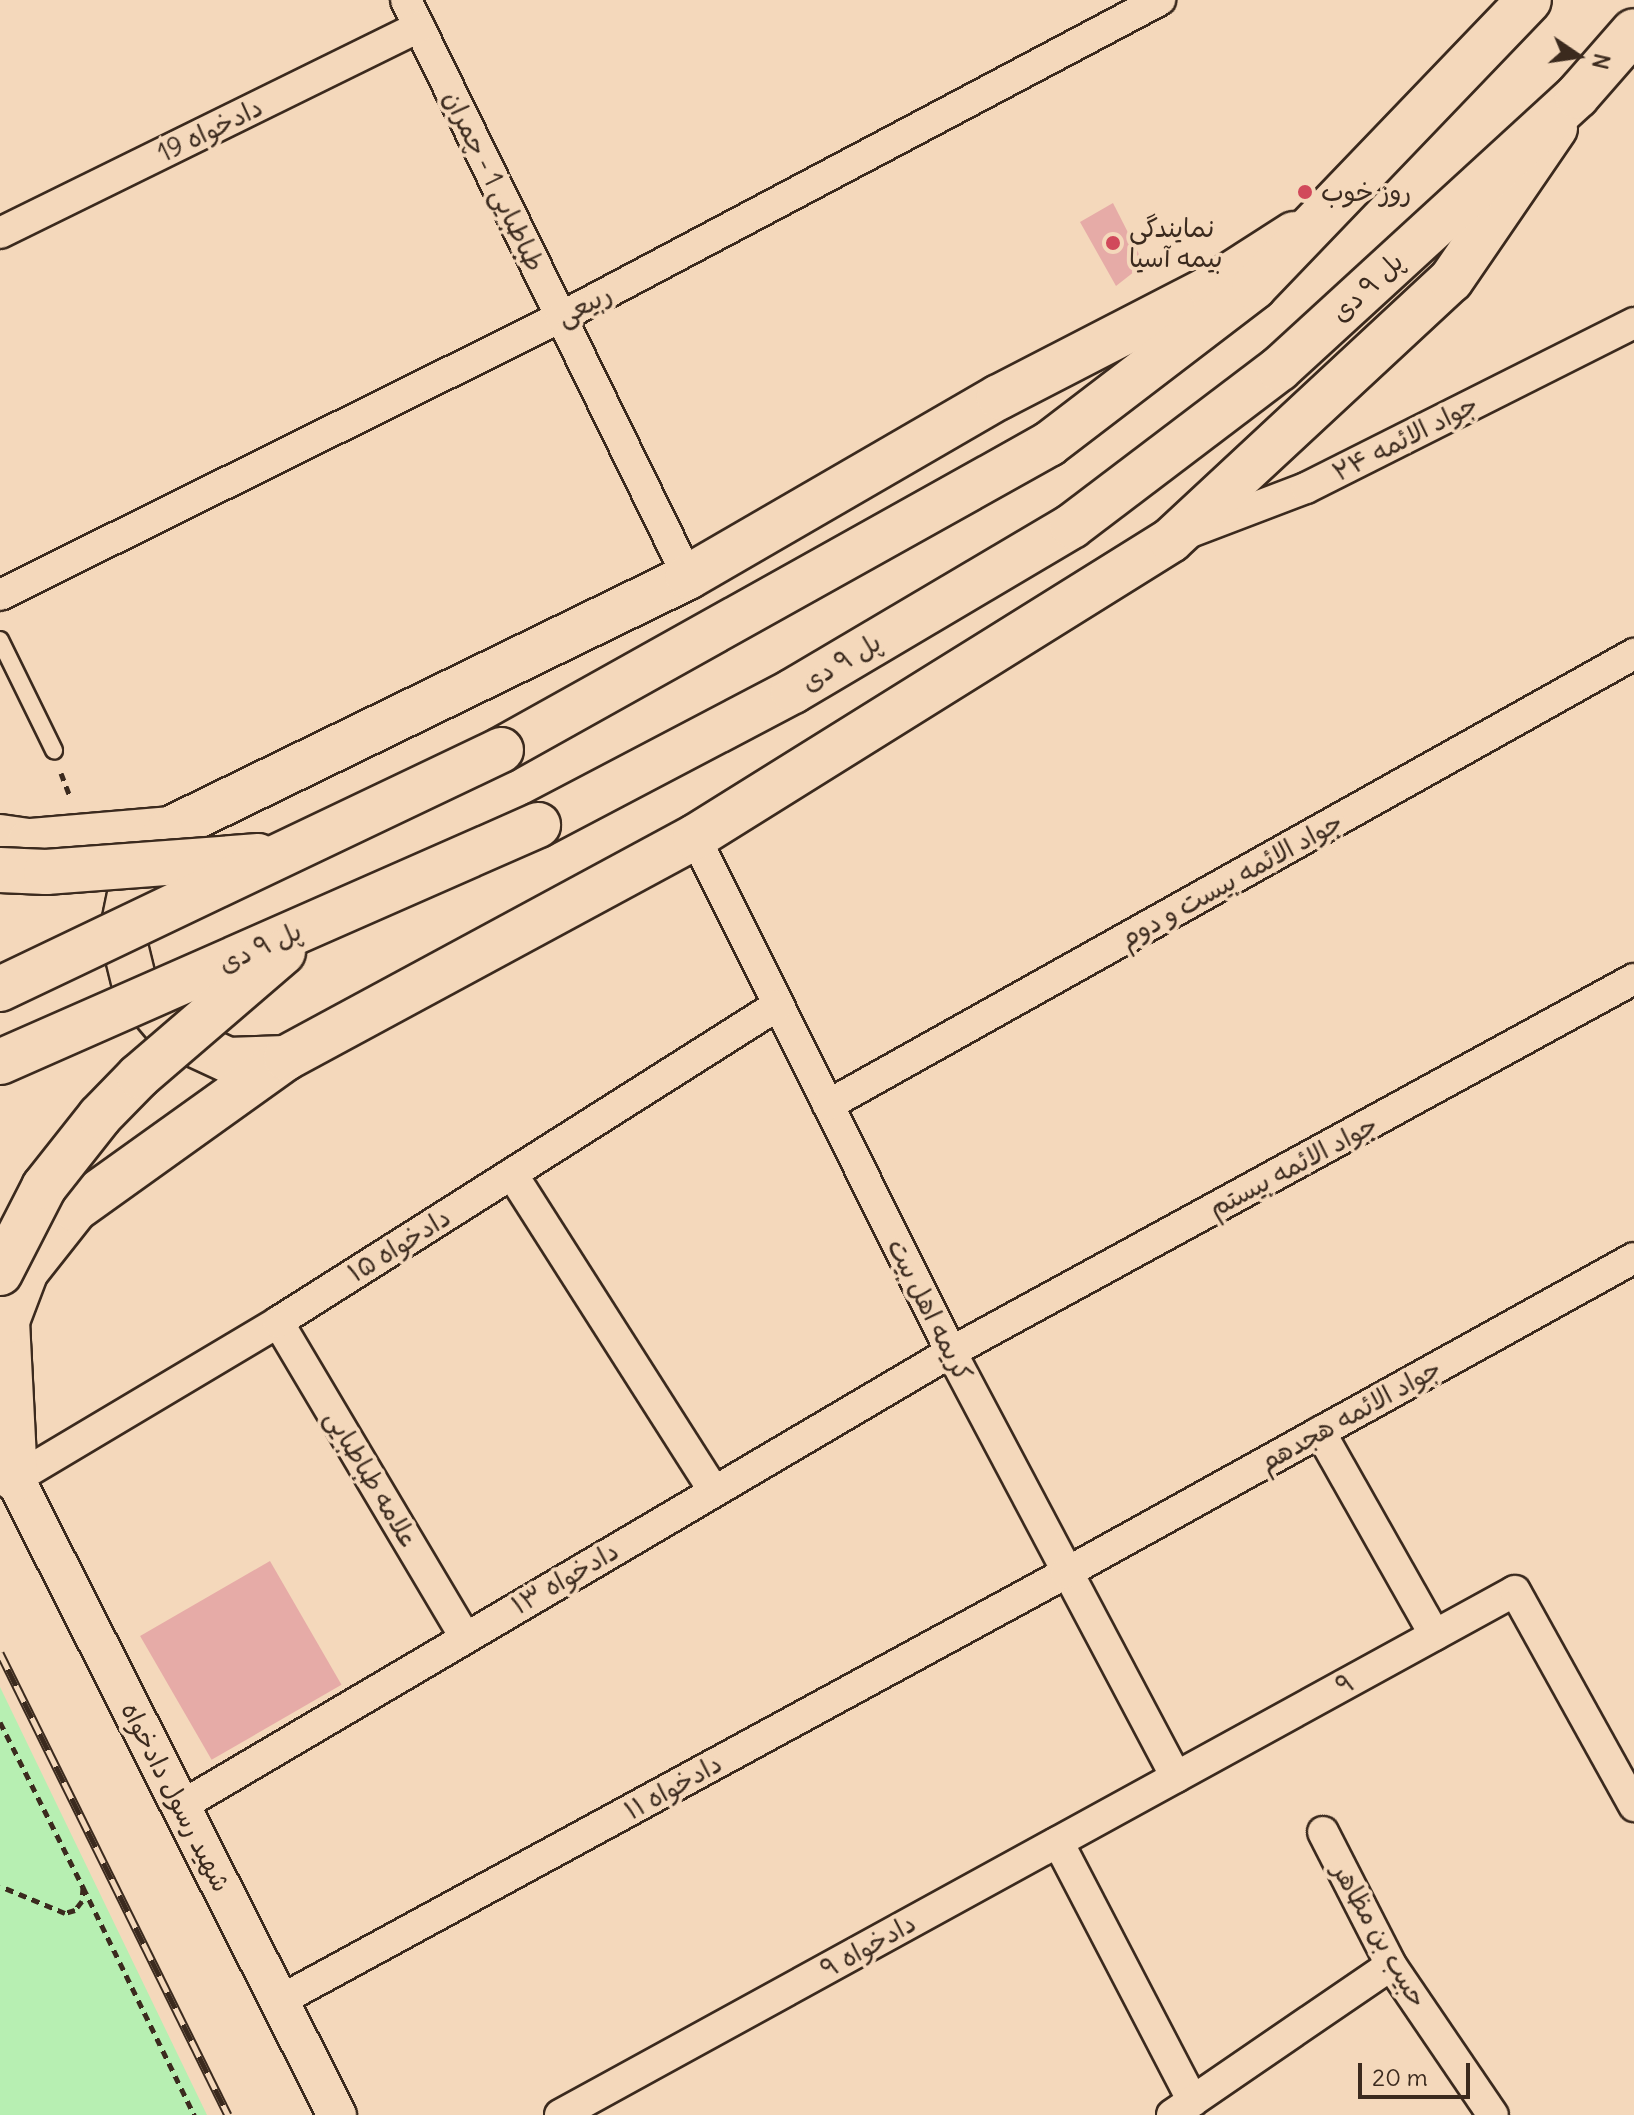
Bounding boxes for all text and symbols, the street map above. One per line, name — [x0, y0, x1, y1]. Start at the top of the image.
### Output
north arrow — [1538, 16, 1618, 96]
text: N — [1586, 51, 1617, 72]
street label: طباطبایی 1 - چمران — [437, 86, 551, 276]
street label: دادخواه 19 — [153, 91, 267, 169]
place label: روز خوب — [1321, 176, 1411, 208]
marker: روز خوب — [1296, 183, 1314, 201]
place label: نمایندگی بیمه آسیا — [1129, 212, 1223, 274]
marker: نمایندگی بیمه آسیا — [1104, 234, 1122, 252]
street label: پل ۹ دی — [1324, 246, 1410, 328]
street label: ربیعی — [551, 278, 617, 332]
street label: جواد الائمه ۲۴ — [1327, 388, 1483, 488]
street label: پل ۹ دی — [796, 626, 886, 698]
street label: جواد الائمه بیست و دوم — [1114, 806, 1348, 954]
street label: پل ۹ دی — [214, 915, 306, 979]
street label: جواد الائمه بیستم — [1203, 1108, 1383, 1224]
street label: دادخواه ۱۵ — [342, 1201, 456, 1289]
street label: کریمه اهل بیت — [881, 1234, 979, 1386]
street label: جواد الائمه هجدهم — [1254, 1352, 1446, 1478]
street label: علامه طباطبایی — [319, 1404, 425, 1554]
street label: دادخواه ۱۳ — [506, 1535, 624, 1621]
street label: ۹ — [1330, 1666, 1360, 1702]
street label: شهید رسول دادخواه — [115, 1697, 237, 1897]
street label: دادخواه ۱۱ — [619, 1748, 727, 1826]
street label: حبیب بن مظاهر — [1326, 1857, 1434, 2013]
street label: دادخواه ۹ — [815, 1907, 921, 1985]
scale bar — [1362, 2047, 1474, 2097]
text: 20 m — [1372, 2062, 1428, 2092]

